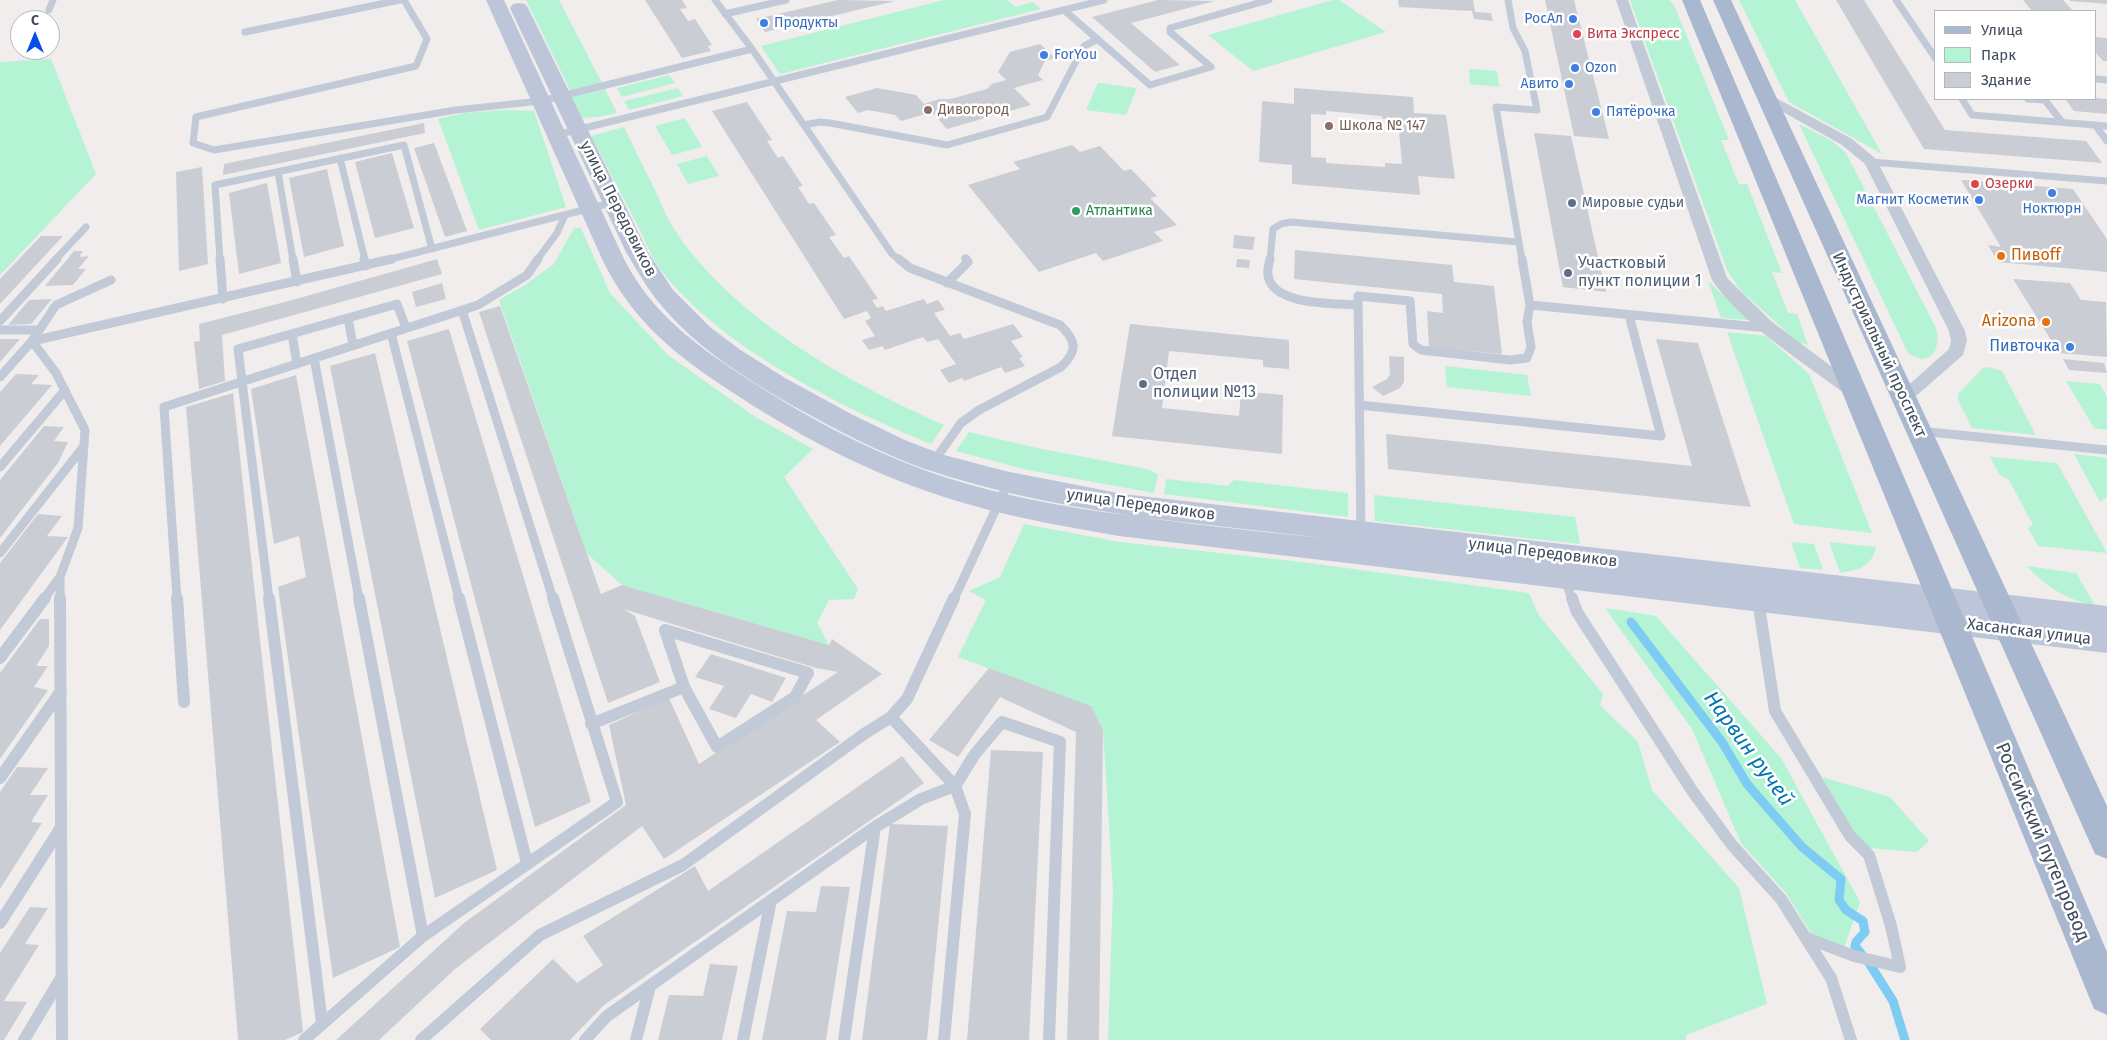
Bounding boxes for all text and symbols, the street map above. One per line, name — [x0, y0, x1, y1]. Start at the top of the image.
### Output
north arrow — [10, 10, 60, 60]
legend — [1934, 10, 2097, 100]
place label: РосАл — [1524, 11, 1563, 27]
text: С — [31, 12, 39, 29]
marker: РосАл — [1567, 13, 1579, 25]
place label: Продукты — [774, 15, 838, 31]
marker: Продукты — [758, 17, 770, 29]
text: Улица — [1981, 21, 2023, 39]
place label: Вита Экспресс — [1587, 26, 1680, 42]
marker: Вита Экспресс — [1571, 28, 1583, 40]
text: Парк — [1981, 46, 2016, 64]
place label: ForYou — [1054, 47, 1097, 63]
marker: ForYou — [1038, 49, 1050, 61]
place label: Ozon — [1585, 60, 1617, 76]
marker: Ozon — [1569, 62, 1581, 74]
text: Здание — [1981, 71, 2031, 89]
place label: Авито — [1521, 76, 1559, 92]
marker: Авито — [1563, 78, 1575, 90]
place label: Дивогород — [938, 102, 1009, 118]
marker: Дивогород — [922, 104, 934, 116]
place label: Пятёрочка — [1606, 104, 1676, 120]
marker: Пятёрочка — [1590, 106, 1602, 118]
place label: Школа № 147 — [1339, 118, 1425, 134]
marker: Школа № 147 — [1323, 120, 1335, 132]
street label: улица Передовиков — [575, 138, 661, 280]
place label: Озерки — [1985, 176, 2033, 192]
marker: Озерки — [1969, 178, 1981, 190]
marker: Ноктюрн — [2046, 187, 2058, 199]
place label: Магнит Косметик — [1856, 192, 1969, 208]
marker: Магнит Косметик — [1973, 194, 1985, 206]
place label: Мировые судьи — [1582, 195, 1684, 211]
marker: Мировые судьи — [1566, 197, 1578, 209]
place label: Ноктюрн — [2023, 201, 2081, 217]
place label: Атлантика — [1086, 203, 1153, 219]
marker: Атлантика — [1070, 205, 1082, 217]
place label: Пивoff — [2011, 246, 2060, 266]
street label: Индустриальный проспект — [1828, 249, 1930, 441]
marker: Пивoff — [1995, 250, 2007, 262]
place label: Участковый пункт полиции 1 — [1578, 254, 1702, 292]
marker: Участковый пункт полиции 1 — [1562, 267, 1574, 279]
place label: Arizona — [1982, 312, 2036, 332]
marker: Arizona — [2040, 316, 2052, 328]
place label: Пивточка — [1989, 337, 2060, 357]
marker: Пивточка — [2064, 341, 2076, 353]
place label: Отдел полиции №13 — [1153, 365, 1256, 403]
marker: Отдел полиции №13 — [1137, 378, 1149, 390]
street label: улица Передовиков — [1065, 485, 1217, 525]
street label: улица Передовиков — [1467, 534, 1619, 572]
street label: Хасанская улица — [1966, 615, 2092, 649]
water label: Нарвин ручей — [1698, 687, 1798, 811]
street label: Российский путепровод — [1990, 739, 2094, 945]

